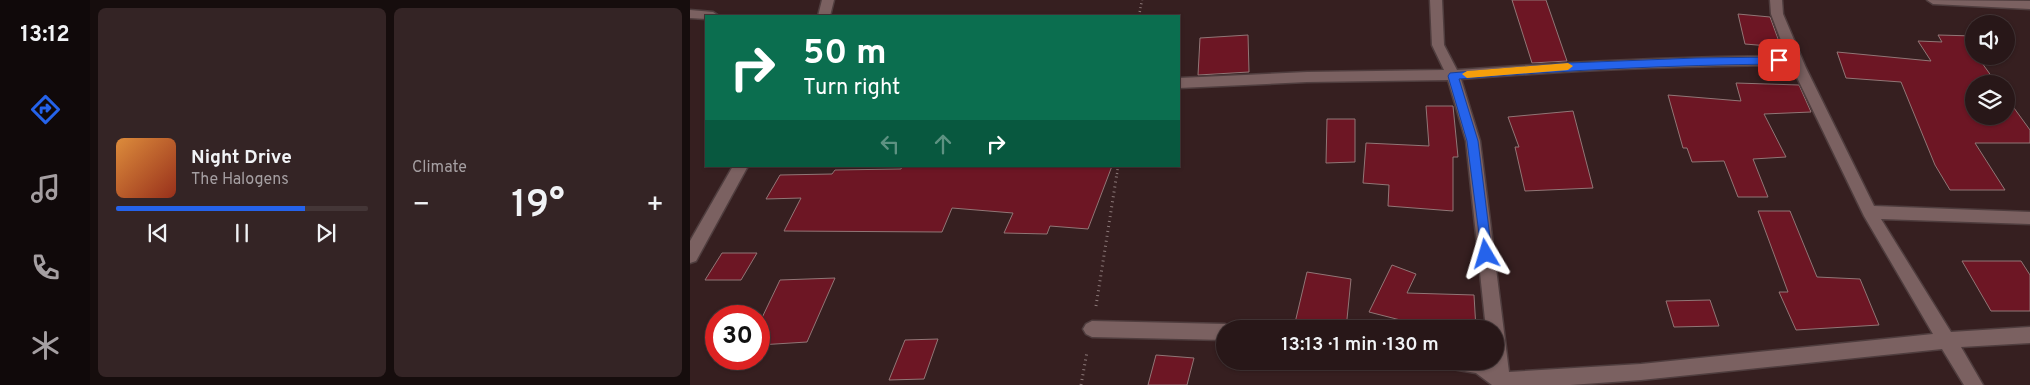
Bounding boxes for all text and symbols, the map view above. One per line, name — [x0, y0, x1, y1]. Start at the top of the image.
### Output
map controls — [1965, 15, 2015, 125]
button: sound — [1965, 15, 2015, 65]
text: 13:12 — [20, 22, 70, 49]
text: 50 m — [803, 32, 887, 76]
icon: right — [720, 35, 785, 100]
pin — [1758, 39, 1800, 81]
icon: arrive — [1765, 46, 1793, 74]
text: Turn right — [803, 75, 900, 102]
button: layers — [1965, 75, 2015, 125]
icon: directions — [28, 92, 63, 127]
icon: left — [876, 130, 904, 158]
icon: ahead — [929, 130, 957, 158]
icon: right — [982, 130, 1010, 158]
text: Night Drive — [191, 146, 292, 170]
text: Climate — [412, 158, 467, 178]
text: The Halogens — [191, 170, 289, 190]
icon: music — [28, 171, 63, 206]
text: 19° — [511, 182, 565, 231]
text: − — [412, 188, 430, 224]
text: + — [646, 188, 664, 224]
icon: previous — [144, 219, 172, 247]
icon: pause — [228, 219, 256, 247]
icon: next — [312, 219, 340, 247]
position arrow — [1459, 227, 1511, 279]
icon: phone — [28, 250, 63, 285]
speed limit sign: 30 — [705, 305, 770, 370]
icon: climate — [28, 328, 63, 363]
text: 13:13 · 1 min · 130 m — [1281, 333, 1439, 357]

